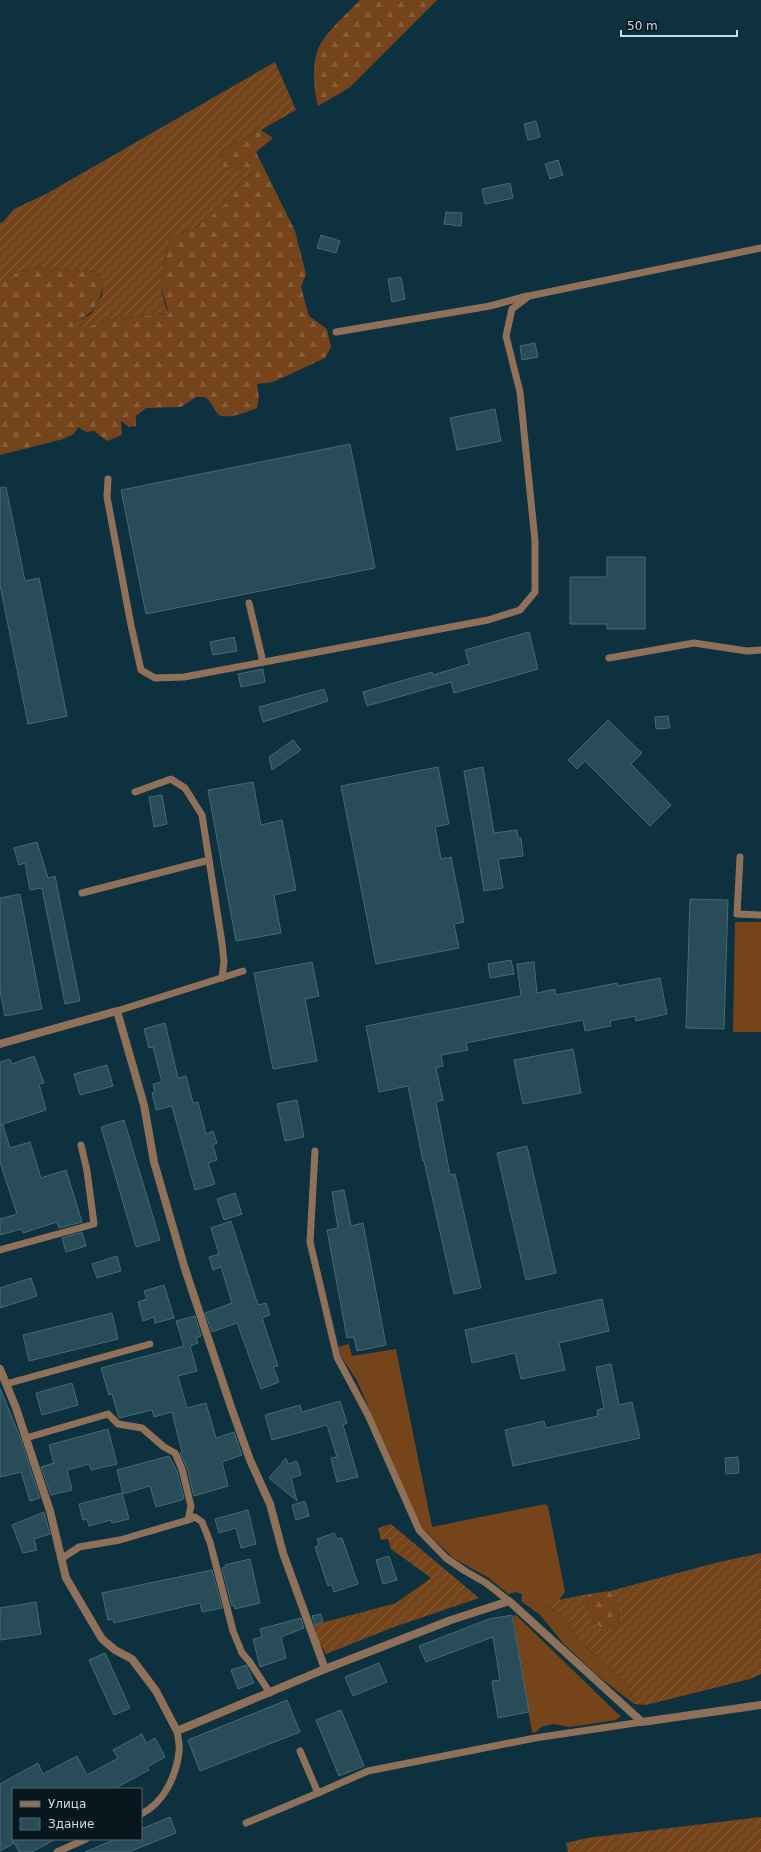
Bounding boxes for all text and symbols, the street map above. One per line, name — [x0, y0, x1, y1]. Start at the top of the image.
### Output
scale bar — [621, 12, 737, 38]
text: 50 m — [627, 19, 658, 33]
legend — [12, 1788, 142, 1840]
text: Улица — [48, 1797, 86, 1811]
text: Здание — [48, 1817, 94, 1831]

